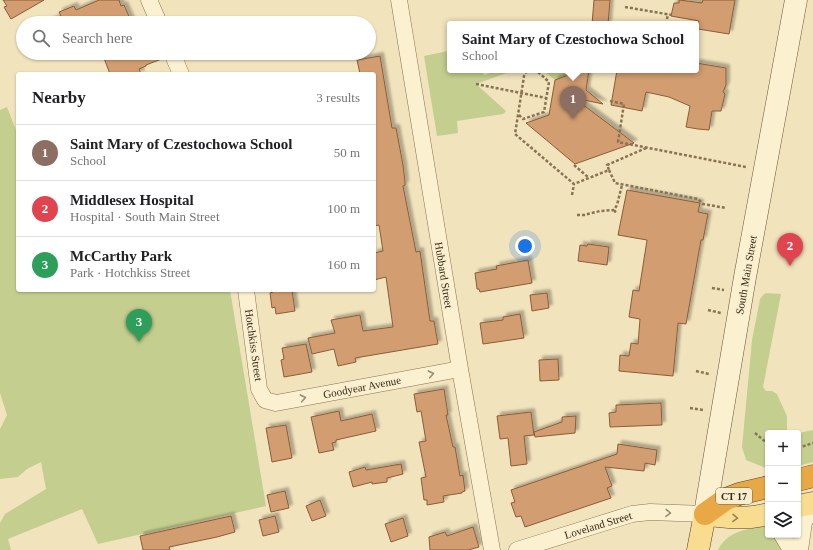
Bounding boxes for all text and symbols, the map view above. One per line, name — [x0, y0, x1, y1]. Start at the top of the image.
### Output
search box — [16, 16, 376, 60]
popup — [447, 21, 699, 73]
icon: search — [30, 27, 52, 49]
text: Search here — [62, 30, 132, 46]
text: Saint Mary of Czestochowa School — [462, 31, 684, 47]
text: School — [462, 48, 498, 63]
pin: 1 — [560, 86, 586, 119]
text: Nearby — [32, 88, 86, 107]
text: 3 results — [316, 90, 360, 105]
text: Saint Mary of Czestochowa School — [70, 136, 292, 152]
text: 1 — [42, 145, 48, 160]
text: 50 m — [334, 145, 360, 160]
text: School — [70, 153, 106, 168]
text: Middlesex Hospital — [70, 192, 194, 208]
text: 2 — [42, 201, 48, 216]
text: 100 m — [327, 201, 360, 216]
text: Hospital · South Main Street — [70, 209, 220, 224]
pin: 2 — [777, 233, 803, 266]
street label: South Main Street — [733, 235, 759, 315]
your location — [515, 236, 535, 256]
street label: Hubbard Street — [433, 241, 455, 309]
text: McCarthy Park — [70, 248, 172, 264]
text: 3 — [42, 257, 48, 272]
text: 160 m — [327, 257, 360, 272]
text: Park · Hotchkiss Street — [70, 265, 190, 280]
street label: Hotchkiss Street — [243, 308, 265, 382]
pin: 3 — [126, 309, 152, 342]
one-way arrow — [427, 371, 434, 379]
street label: Goodyear Avenue — [322, 374, 402, 400]
one-way arrow — [300, 395, 306, 403]
map controls — [765, 430, 801, 538]
button: + — [765, 430, 801, 466]
button: − — [765, 466, 801, 502]
road number: CT 17 — [716, 488, 752, 504]
button: layers — [765, 502, 801, 538]
street label: Loveland Street — [563, 509, 633, 541]
one-way arrow — [665, 509, 671, 517]
one-way arrow — [732, 514, 738, 522]

